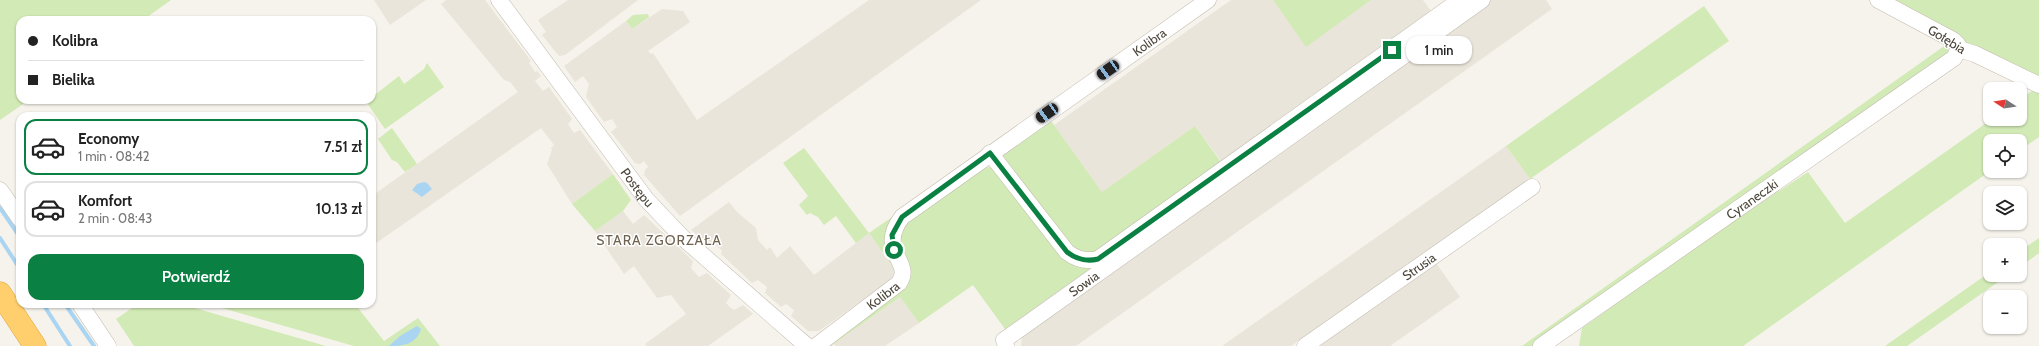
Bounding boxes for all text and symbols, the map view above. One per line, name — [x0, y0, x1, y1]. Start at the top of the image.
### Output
street label: Gołębia — [1925, 21, 1970, 57]
street label: Kolibra — [1129, 24, 1170, 59]
text: Kolibra — [52, 32, 98, 50]
callout: 1 min — [1406, 36, 1472, 64]
route end — [1383, 41, 1401, 59]
text: 1 min — [1424, 42, 1454, 58]
car — [1095, 58, 1121, 82]
text: Bielika — [52, 71, 95, 89]
north arrow — [1983, 82, 2027, 126]
map controls — [1983, 82, 2027, 334]
car — [1034, 101, 1060, 125]
icon: car — [30, 129, 66, 165]
text: Economy — [78, 130, 139, 148]
button: locate — [1983, 134, 2027, 178]
text: 7.51 zł — [324, 138, 362, 156]
text: 1 min · 08:42 — [78, 148, 150, 164]
street label: Postępu — [618, 165, 657, 210]
street label: Cyraneczki — [1723, 175, 1781, 223]
button: layers — [1983, 186, 2027, 230]
icon: car — [30, 191, 66, 227]
text: Komfort — [78, 192, 132, 210]
text: 10.13 zł — [316, 200, 362, 218]
text: 2 min · 08:43 — [78, 210, 152, 226]
district label: STARA ZGORZAŁA — [596, 231, 722, 249]
button: + — [1983, 238, 2027, 282]
route start — [885, 241, 903, 259]
street label: Strusia — [1399, 249, 1439, 283]
button: Potwierdź — [28, 254, 364, 300]
street label: Sowia — [1066, 267, 1102, 300]
street label: Kolibra — [863, 277, 903, 313]
button: − — [1983, 290, 2027, 334]

